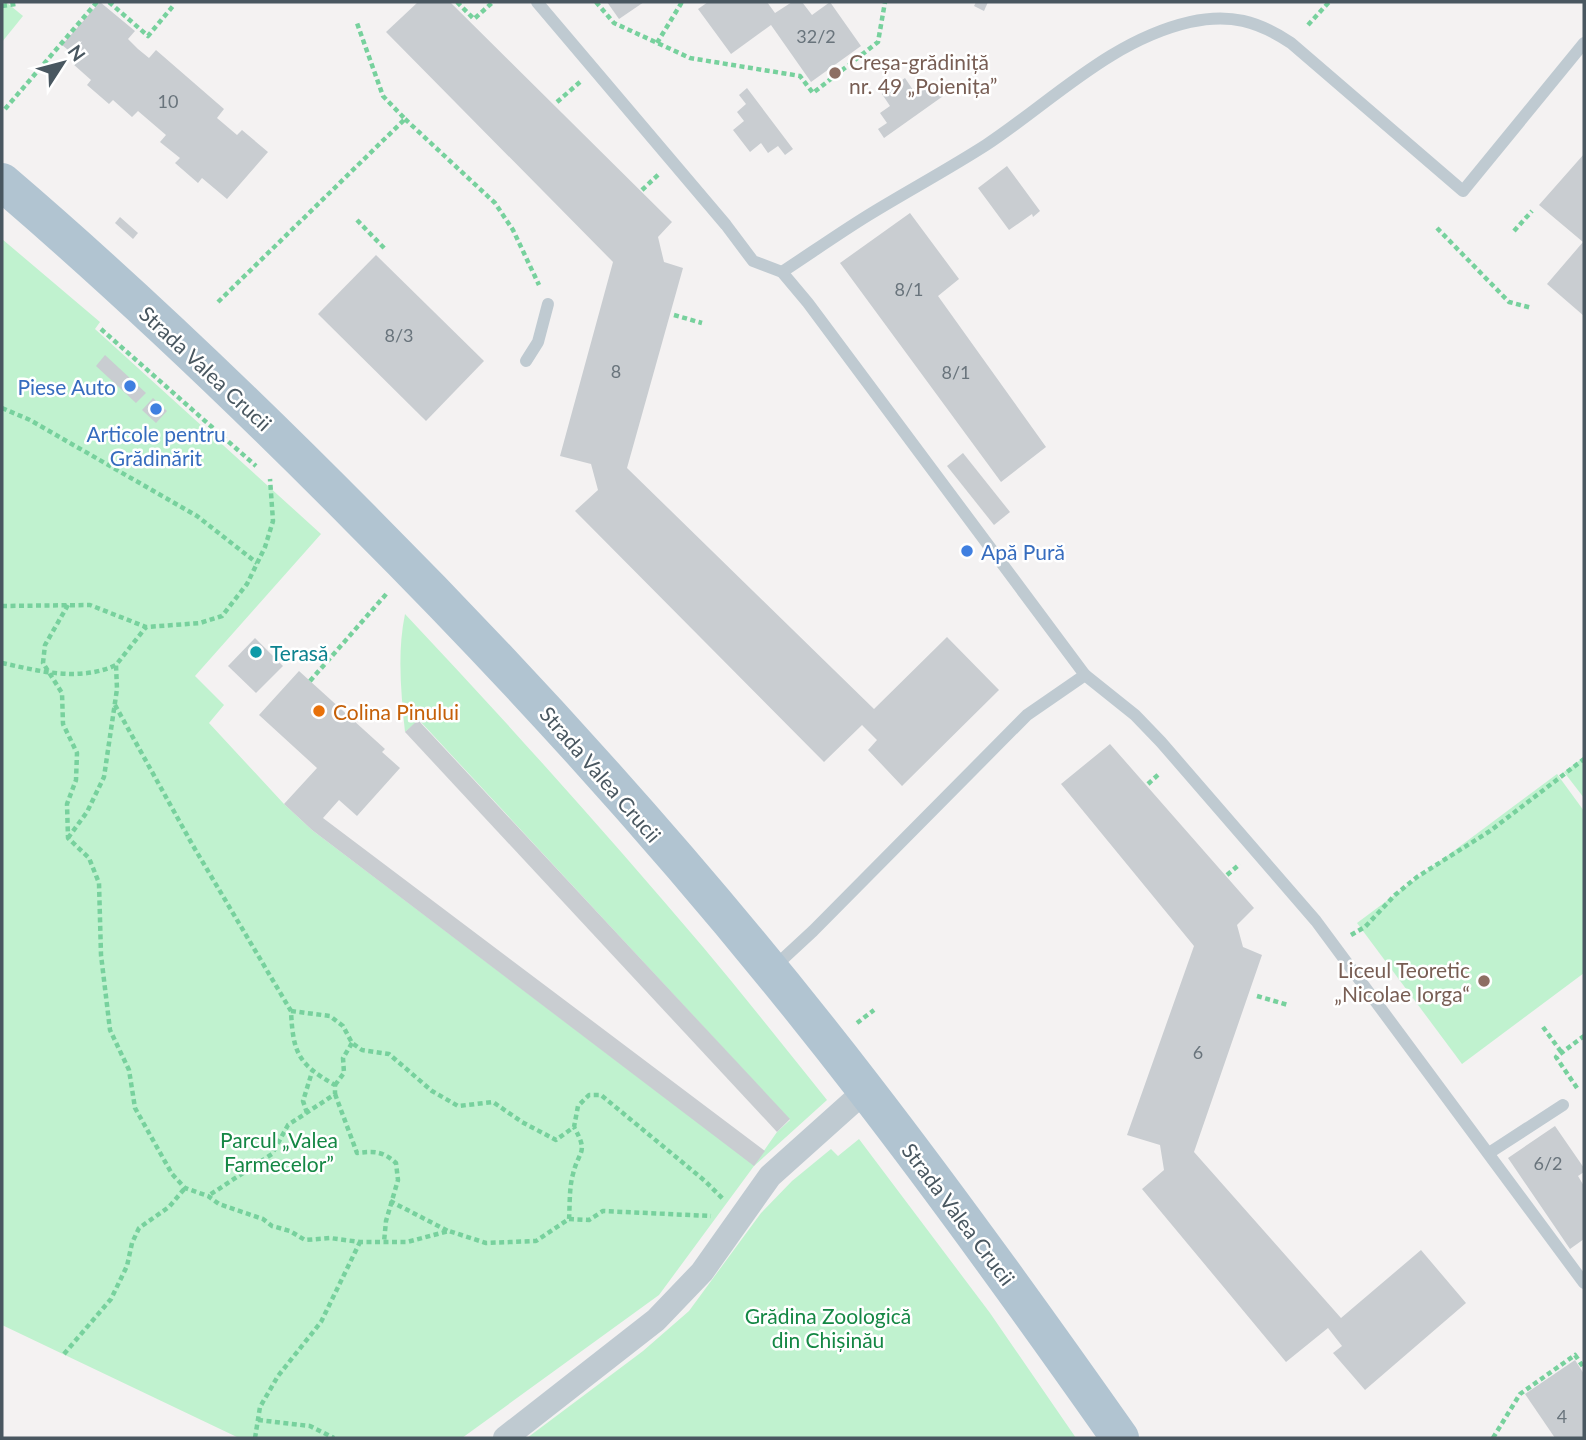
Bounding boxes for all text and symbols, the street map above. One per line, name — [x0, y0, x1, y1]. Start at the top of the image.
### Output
house number: 32/2 — [796, 25, 836, 47]
north arrow — [28, 28, 98, 98]
text: N — [64, 40, 91, 65]
place label: Creșa-grădiniță nr. 49 „Poienița” — [849, 49, 997, 98]
marker: Creșa-grădiniță nr. 49 „Poienița” — [827, 65, 843, 81]
house number: 10 — [158, 90, 178, 112]
house number: 8/1 — [894, 278, 924, 300]
street label: Strada Valea Crucii — [135, 300, 277, 436]
house number: 8/3 — [384, 324, 414, 346]
house number: 8 — [611, 360, 621, 382]
house number: 8/1 — [941, 361, 971, 383]
place label: Piese Auto — [17, 374, 116, 399]
marker: Piese Auto — [122, 378, 138, 394]
marker: Articole pentru Grădinărit — [148, 401, 164, 417]
place label: Articole pentru Grădinărit — [86, 421, 226, 470]
place label: Apă Pură — [981, 539, 1065, 564]
marker: Apă Pură — [959, 543, 975, 559]
place label: Terasă — [270, 640, 328, 665]
marker: Terasă — [248, 644, 264, 660]
place label: Colina Pinului — [333, 699, 459, 724]
street label: Strada Valea Crucii — [535, 701, 667, 847]
marker: Colina Pinului — [311, 703, 327, 719]
place label: Liceul Teoretic „Nicolae Iorga“ — [1334, 957, 1470, 1006]
marker: Liceul Teoretic „Nicolae Iorga“ — [1476, 973, 1492, 989]
house number: 6 — [1193, 1041, 1203, 1063]
park label: Parcul „Valea Farmecelor” — [220, 1127, 338, 1176]
street label: Strada Valea Crucii — [897, 1138, 1021, 1290]
house number: 6/2 — [1533, 1152, 1563, 1174]
park label: Grădina Zoologică din Chișinău — [745, 1303, 911, 1352]
house number: 4 — [1557, 1405, 1567, 1427]

